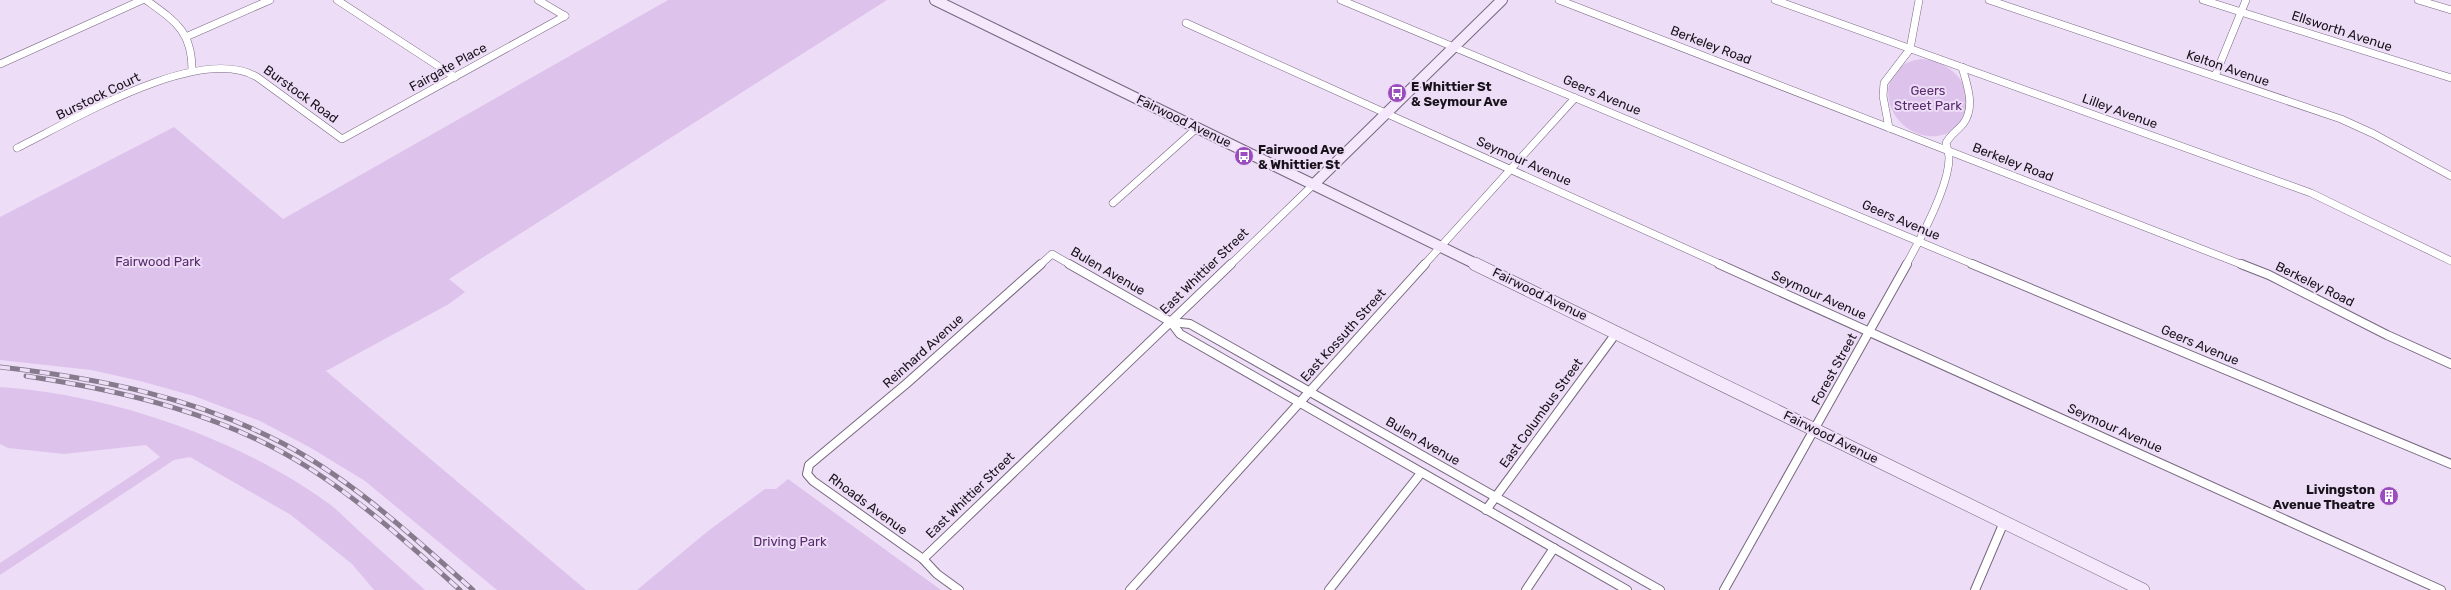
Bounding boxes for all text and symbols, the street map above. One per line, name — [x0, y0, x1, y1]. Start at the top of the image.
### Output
street label: Ellsworth Avenue — [2290, 8, 2394, 54]
street label: Berkeley Road — [1668, 23, 1754, 67]
street label: Fairgate Place — [407, 40, 490, 95]
street label: Kelton Avenue — [2185, 47, 2271, 89]
street label: Burstock Road — [261, 62, 341, 126]
street label: Burstock Court — [54, 69, 142, 123]
street label: Geers Avenue — [1561, 72, 1643, 118]
place label: E Whittier St & Seymour Ave — [1411, 79, 1508, 109]
bus stop icon: E Whittier St & Seymour Ave — [1386, 82, 1408, 104]
park label: Geers Street Park — [1894, 83, 1962, 113]
street label: Lilley Avenue — [2080, 90, 2160, 132]
street label: Fairwood Avenue — [1134, 92, 1234, 150]
street label: Seymour Avenue — [1474, 133, 1574, 189]
street label: Berkeley Road — [1970, 140, 2056, 184]
place label: Fairwood Ave & Whittier St — [1258, 142, 1345, 172]
bus stop icon: Fairwood Ave & Whittier St — [1233, 145, 1255, 167]
street label: Geers Avenue — [1860, 197, 1942, 243]
street label: East Whittier Street — [1157, 225, 1251, 317]
street label: Bulen Avenue — [1068, 244, 1148, 298]
park label: Fairwood Park — [115, 254, 201, 269]
street label: Berkeley Road — [2273, 258, 2357, 310]
street label: Fairwood Avenue — [1490, 265, 1590, 323]
street label: Seymour Avenue — [1769, 267, 1869, 323]
street label: East Kossuth Street — [1297, 286, 1389, 384]
street label: Reinhard Avenue — [880, 311, 966, 391]
street label: Geers Avenue — [2159, 322, 2241, 368]
street label: Forest Street — [1808, 331, 1860, 407]
street label: East Columbus Street — [1496, 355, 1586, 471]
street label: Seymour Avenue — [2065, 400, 2165, 456]
street label: Fairwood Avenue — [1781, 408, 1881, 466]
street label: Bulen Avenue — [1383, 414, 1463, 468]
street label: East Whittier Street — [923, 449, 1017, 541]
street label: Rhoads Avenue — [826, 470, 910, 538]
place label: Livingston Avenue Theatre — [2273, 482, 2375, 512]
building icon: Livingston Avenue Theatre — [2378, 485, 2400, 507]
park label: Driving Park — [753, 534, 827, 550]

